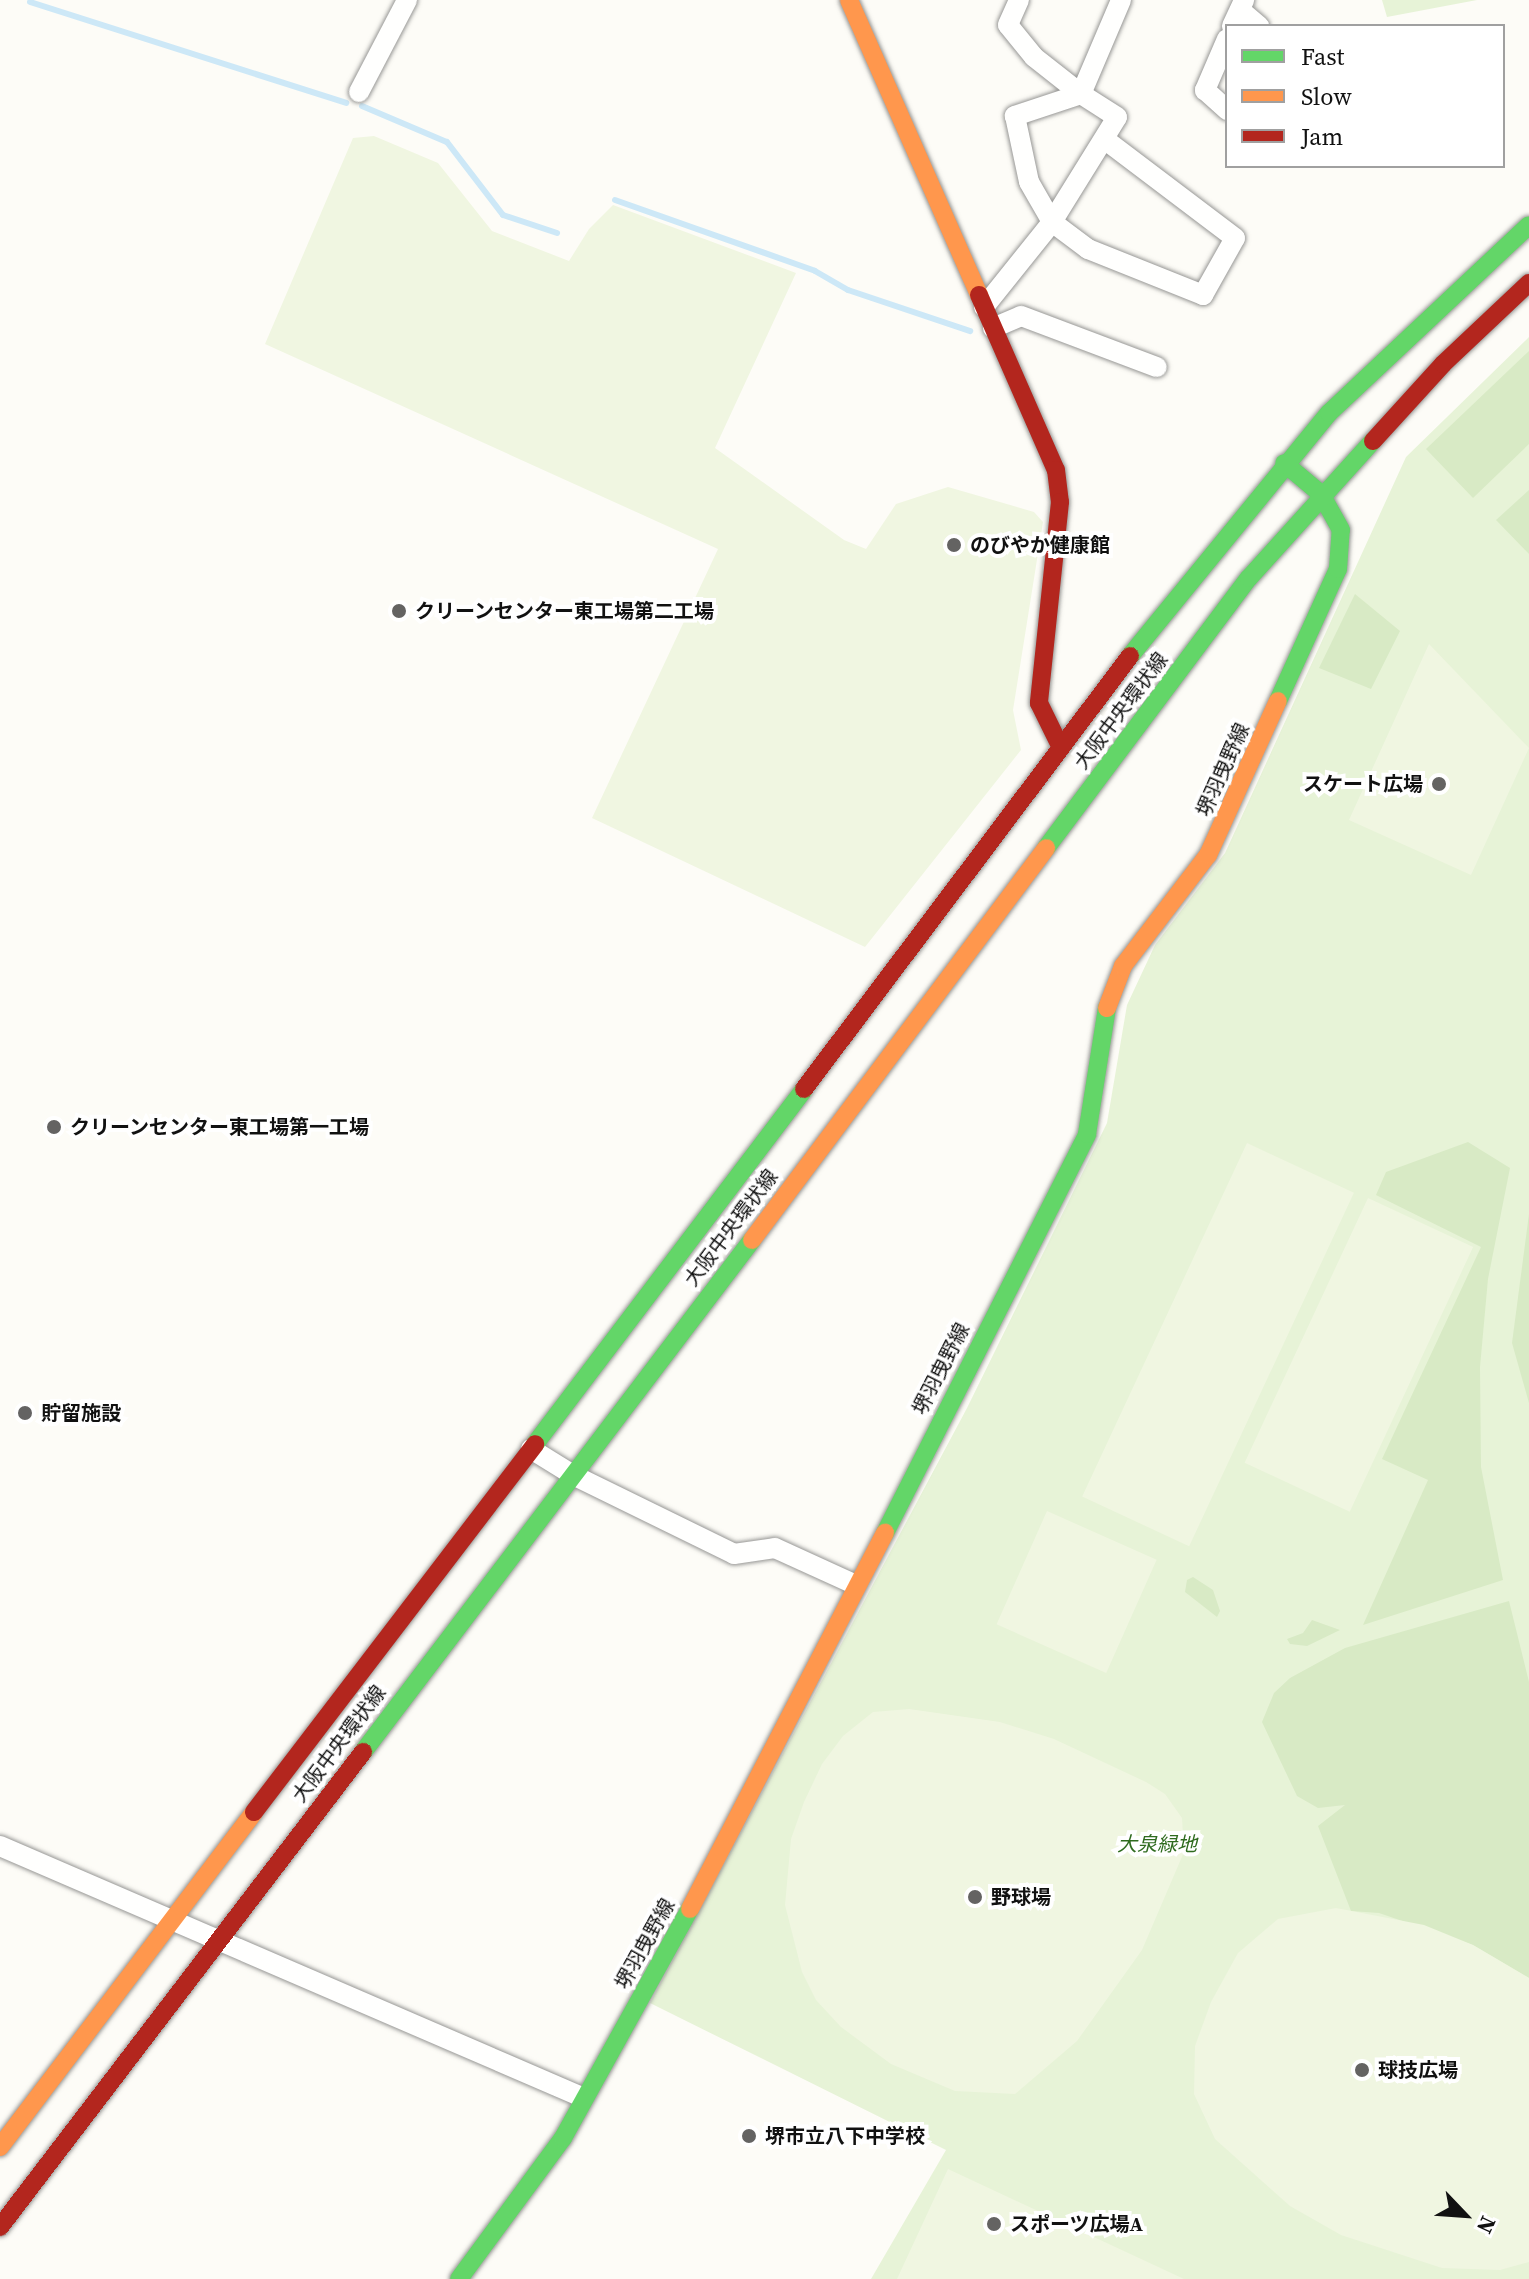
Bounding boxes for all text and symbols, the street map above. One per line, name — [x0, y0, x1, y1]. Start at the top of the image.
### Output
legend — [1225, 24, 1505, 168]
text: Fast — [1301, 40, 1344, 73]
text: Slow — [1301, 80, 1352, 113]
text: Jam — [1301, 120, 1343, 153]
place label: のびやか健康館 — [970, 533, 1110, 557]
marker: のびやか健康館 — [945, 536, 963, 554]
place label: クリーンセンター東工場第二工場 — [415, 599, 715, 623]
marker: クリーンセンター東工場第二工場 — [390, 602, 408, 620]
street label: 大阪中央環状線 — [1069, 648, 1173, 774]
street label: 堺羽曳野線 — [1192, 719, 1254, 821]
place label: スケート広場 — [1303, 772, 1423, 796]
marker: スケート広場 — [1430, 775, 1448, 793]
place label: クリーンセンター東工場第一工場 — [70, 1115, 370, 1139]
marker: クリーンセンター東工場第一工場 — [45, 1118, 63, 1136]
street label: 大阪中央環状線 — [679, 1165, 783, 1291]
street label: 堺羽曳野線 — [908, 1319, 974, 1419]
place label: 貯留施設 — [41, 1401, 121, 1425]
marker: 貯留施設 — [16, 1404, 34, 1422]
street label: 大阪中央環状線 — [287, 1681, 391, 1807]
park label: 大泉緑地 — [1117, 1832, 1197, 1856]
place label: 野球場 — [991, 1885, 1051, 1909]
marker: 野球場 — [966, 1888, 984, 1906]
street label: 堺羽曳野線 — [610, 1894, 680, 1994]
place label: 球技広場 — [1378, 2058, 1458, 2082]
marker: 球技広場 — [1353, 2061, 1371, 2079]
place label: 堺市立八下中学校 — [765, 2124, 925, 2148]
marker: 堺市立八下中学校 — [740, 2127, 758, 2145]
north arrow — [1425, 2175, 1505, 2255]
place label: スポーツ広場A — [1010, 2212, 1143, 2236]
text: N — [1470, 2212, 1504, 2239]
marker: スポーツ広場A — [985, 2215, 1003, 2233]

